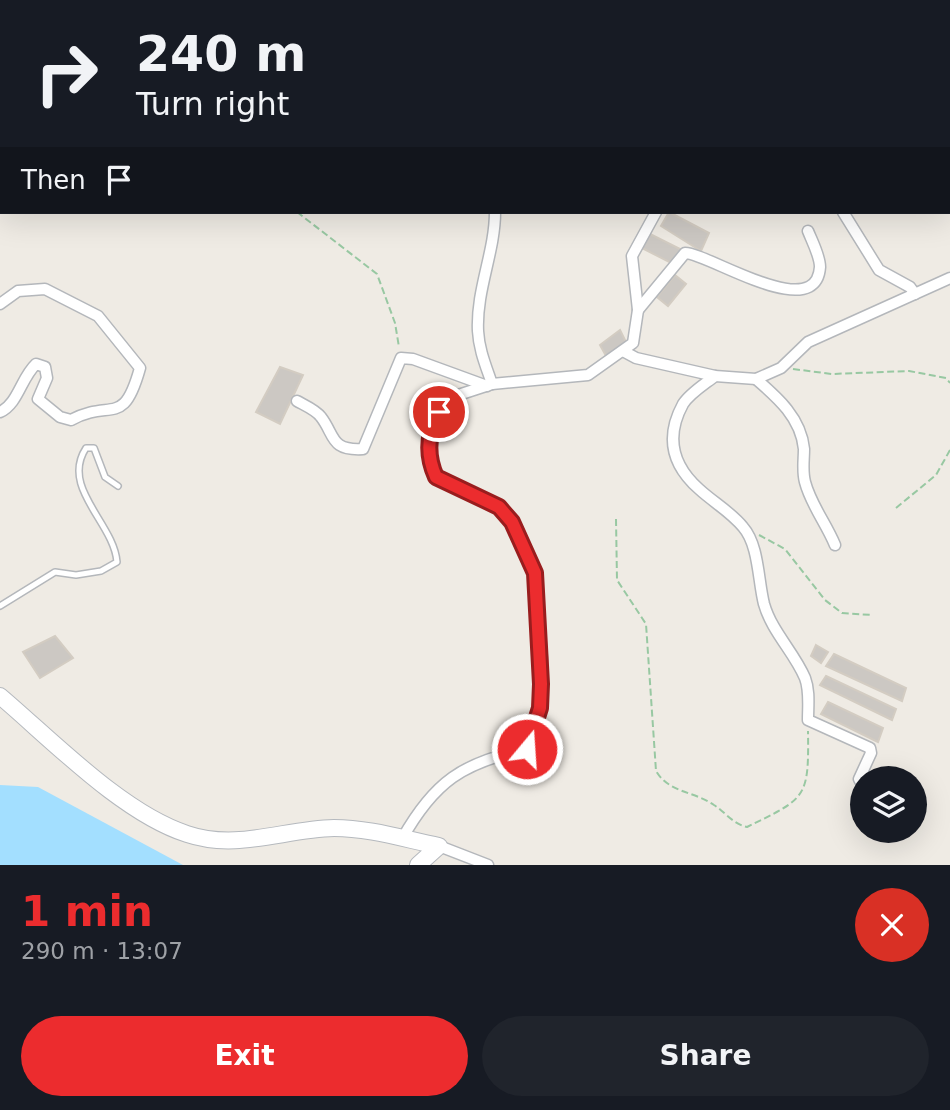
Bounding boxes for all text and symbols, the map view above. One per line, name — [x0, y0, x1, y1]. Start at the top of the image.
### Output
text: 240 m — [136, 26, 306, 83]
icon: right — [21, 28, 112, 119]
text: Turn right — [136, 85, 289, 123]
icon: arrive — [100, 161, 138, 199]
text: Then — [21, 165, 86, 195]
pin — [409, 382, 469, 442]
icon: arrive — [420, 393, 458, 431]
position arrow — [490, 712, 564, 786]
map controls — [850, 766, 927, 843]
button: layers — [850, 766, 927, 843]
text: 1 min — [21, 887, 153, 936]
button: close — [855, 888, 929, 962]
text: 290 m · 13:07 — [21, 938, 183, 964]
button: Exit — [21, 1016, 468, 1096]
button: Share — [482, 1016, 929, 1096]

